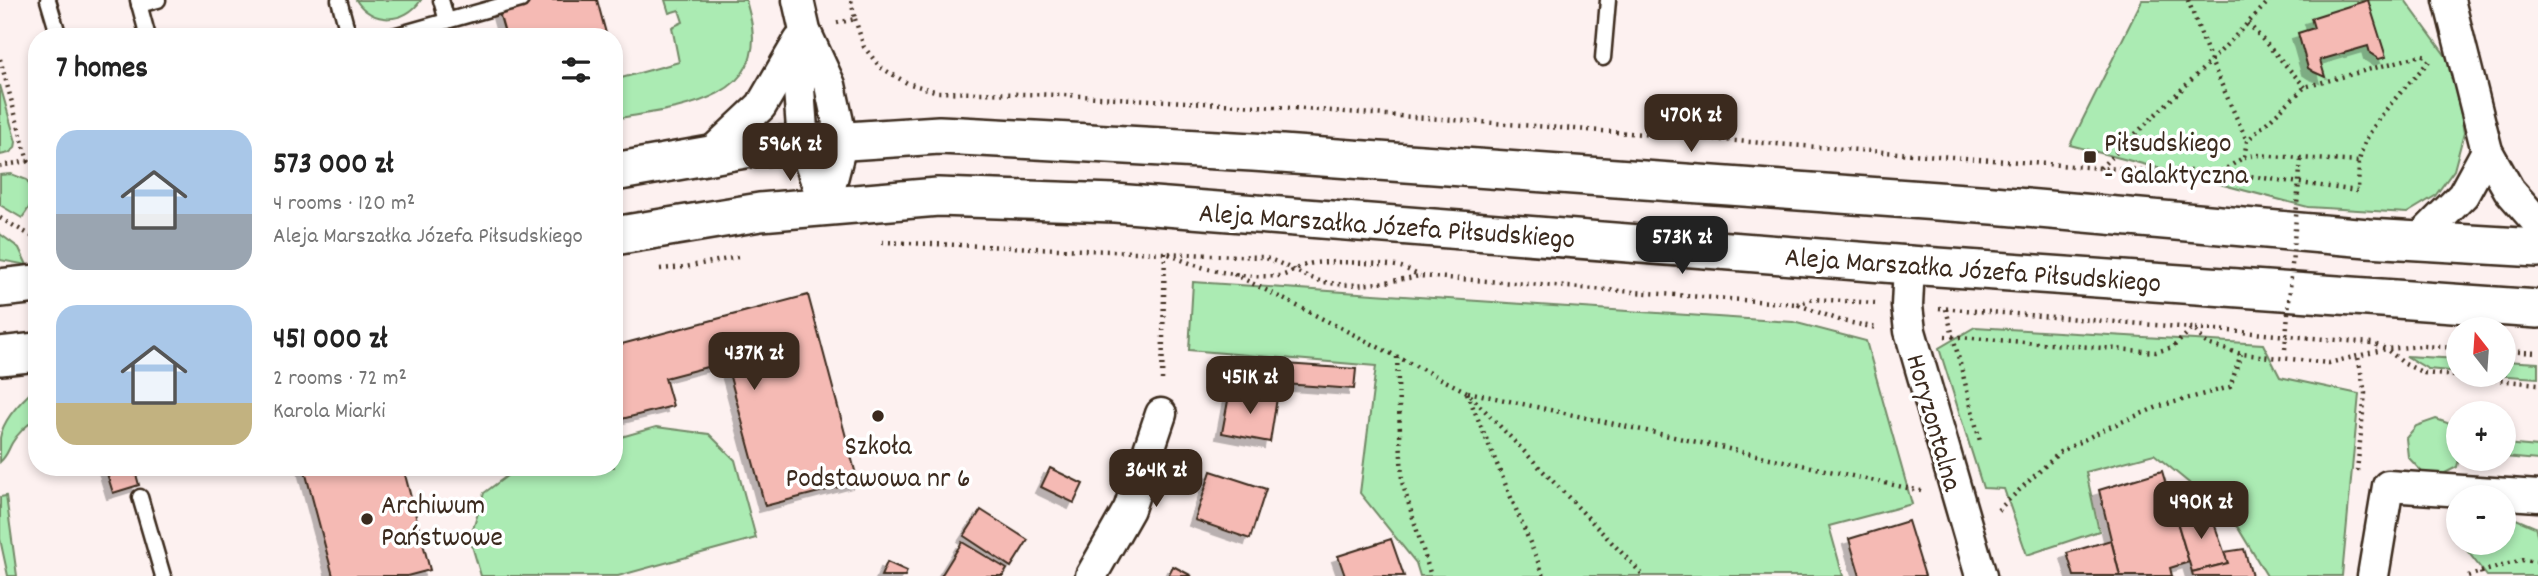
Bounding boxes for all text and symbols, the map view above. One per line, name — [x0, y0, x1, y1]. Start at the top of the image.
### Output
text: 7 homes — [56, 49, 148, 92]
icon: filters — [557, 51, 595, 89]
pin: 470K zł — [1626, 94, 1756, 154]
text: 470K zł — [1660, 100, 1722, 133]
pin: 596K zł — [725, 124, 855, 183]
place label: Piłsudskiego - Galaktyczna — [2104, 126, 2249, 198]
text: 596K zł — [759, 129, 821, 162]
text: 573 000 zł — [273, 145, 393, 188]
marker: Piłsudskiego - Galaktyczna — [2082, 149, 2098, 165]
icon: home — [112, 158, 196, 242]
text: 4 rooms · 120 m² — [273, 188, 415, 221]
street label: Aleja Marszałka Józefa Piłsudskiego — [1197, 196, 1576, 262]
pin: 573K zł — [1617, 216, 1747, 276]
text: Aleja Marszałka Józefa Piłsudskiego — [273, 221, 583, 254]
text: 573K zł — [1652, 222, 1712, 255]
street label: Aleja Marszałka Józefa Piłsudskiego — [1783, 240, 2162, 306]
north arrow — [2446, 317, 2516, 387]
map controls — [2446, 317, 2516, 555]
text: 451 000 zł — [273, 320, 388, 363]
pin: 437K zł — [689, 332, 819, 392]
icon: home — [112, 333, 196, 417]
text: 437K zł — [724, 338, 784, 371]
street label: Horyzontalna — [1893, 350, 1970, 497]
pin: 451K zł — [1185, 356, 1315, 416]
text: 451K zł — [1222, 362, 1278, 395]
text: 2 rooms · 72 m² — [273, 363, 407, 396]
text: Karola Miarki — [273, 396, 385, 429]
button: + — [2446, 401, 2516, 471]
marker: Szkoła Podstawowa nr 6 — [870, 408, 886, 424]
place label: Szkoła Podstawowa nr 6 — [785, 429, 971, 501]
pin: 364K zł — [1091, 449, 1221, 509]
text: 364K zł — [1125, 455, 1187, 488]
pin: 490K zł — [2136, 482, 2266, 541]
button: − — [2446, 485, 2516, 555]
text: 490K zł — [2169, 487, 2233, 520]
place label: Archiwum Państwowe — [381, 488, 503, 560]
marker: Archiwum Państwowe — [359, 511, 375, 527]

